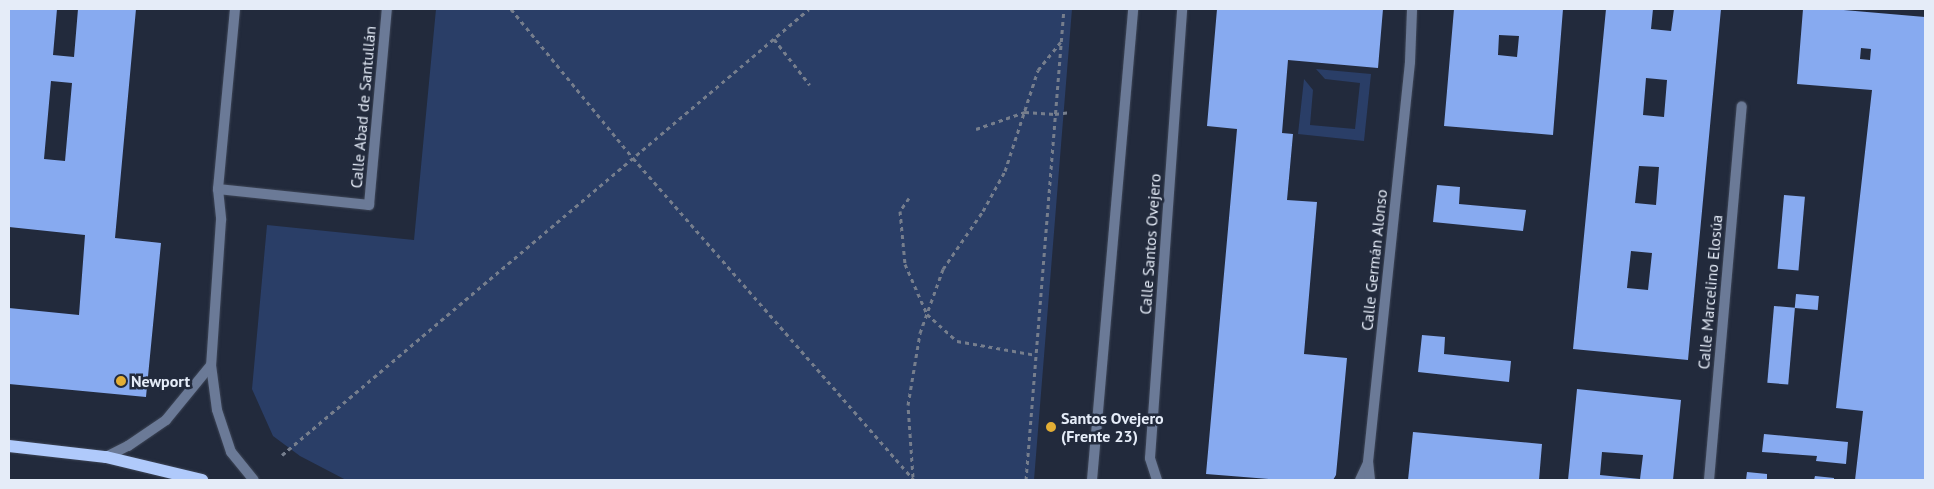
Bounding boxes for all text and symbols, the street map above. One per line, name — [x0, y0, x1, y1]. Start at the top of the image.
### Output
street label: Calle Abad de Santullán — [346, 25, 380, 189]
street label: Calle Santos Ovejero — [1135, 173, 1165, 315]
street label: Calle Germán Alonso — [1357, 188, 1391, 332]
street label: Calle Marcelino Elosúa — [1694, 214, 1726, 370]
place label: Newport — [131, 371, 190, 391]
marker: Newport — [115, 375, 127, 387]
place label: Santos Ovejero (Frente 23) — [1061, 408, 1164, 446]
marker: Santos Ovejero (Frente 23) — [1045, 421, 1057, 433]

